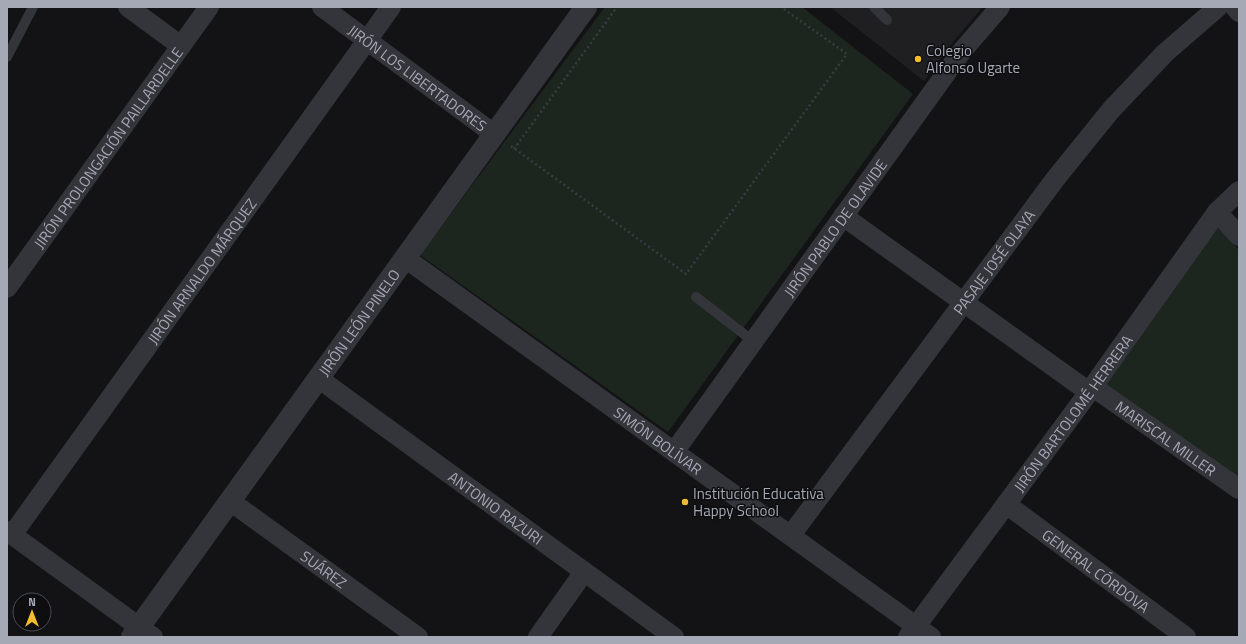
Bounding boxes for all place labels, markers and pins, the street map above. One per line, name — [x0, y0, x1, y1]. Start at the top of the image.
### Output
place label: Colegio Alfonso Ugarte — [926, 39, 1020, 79]
marker: Colegio Alfonso Ugarte — [913, 54, 923, 64]
place label: Institución Educativa Happy School — [693, 482, 824, 522]
marker: Institución Educativa Happy School — [680, 497, 690, 507]

